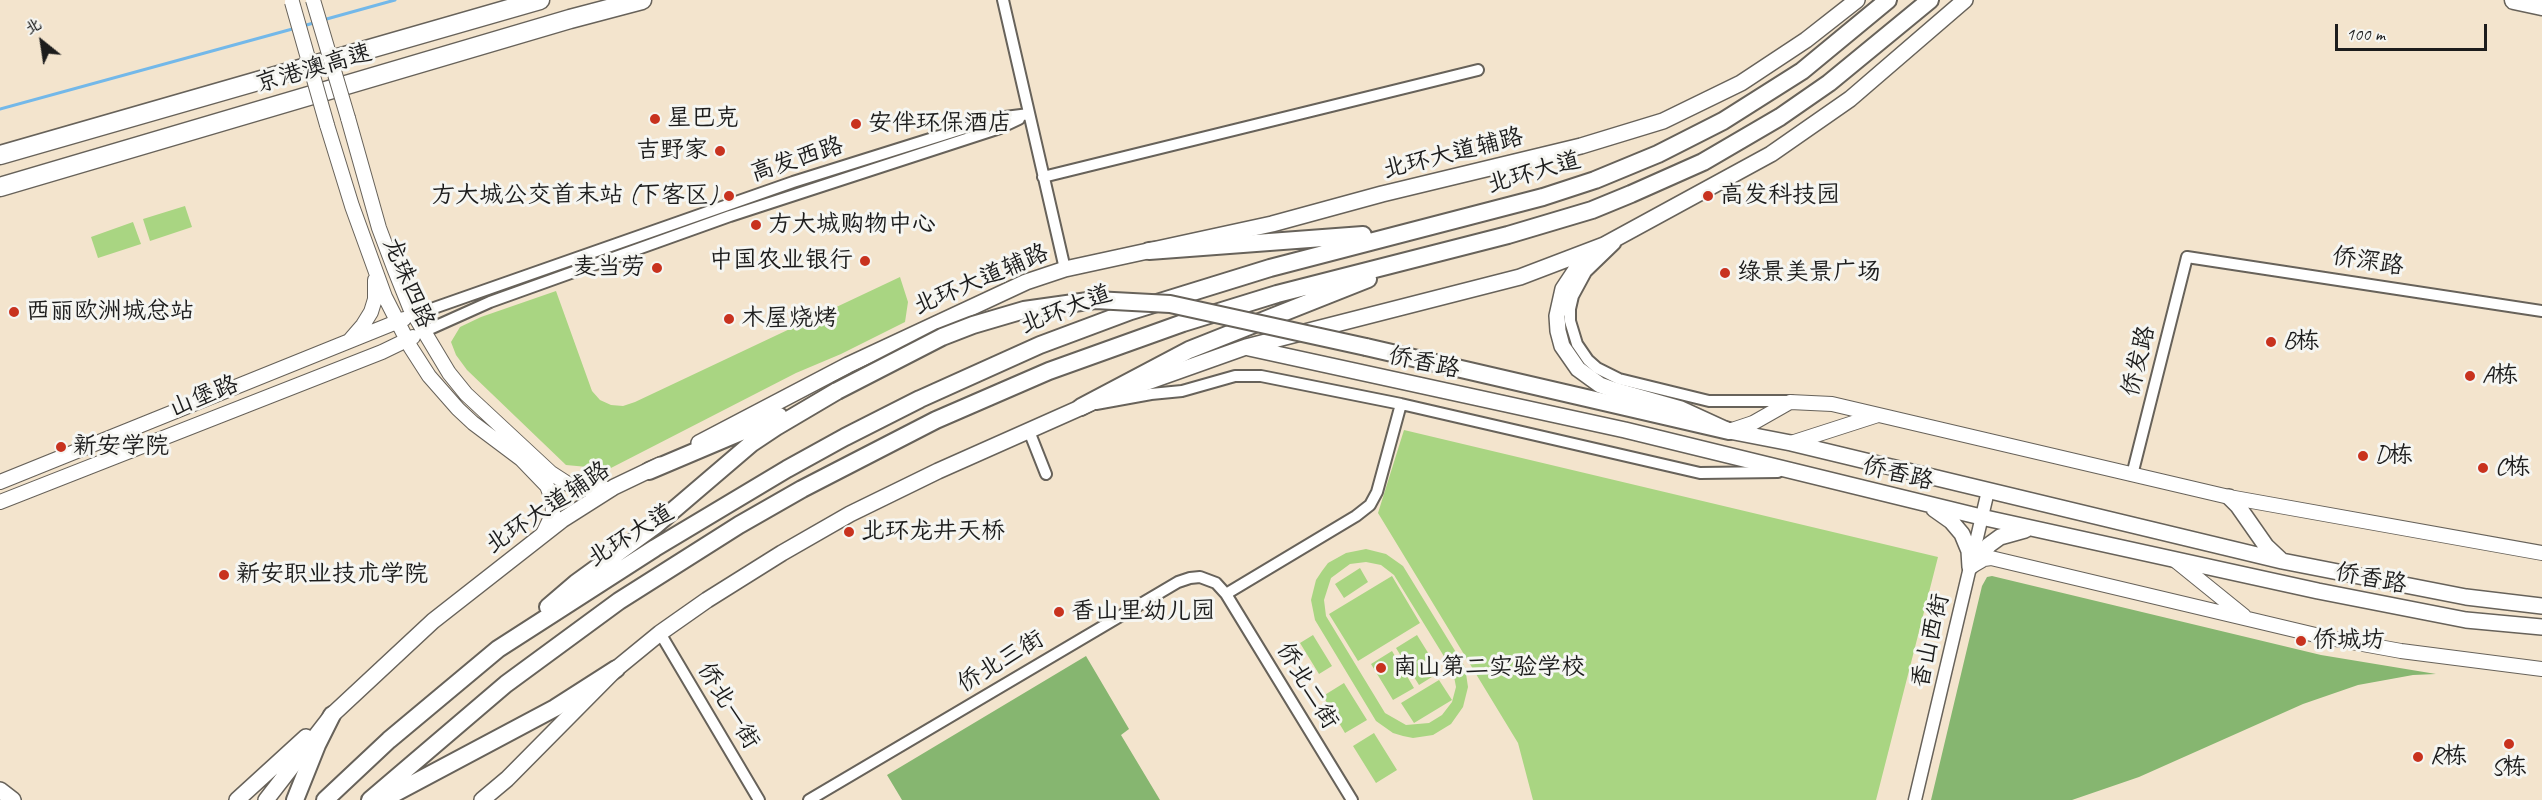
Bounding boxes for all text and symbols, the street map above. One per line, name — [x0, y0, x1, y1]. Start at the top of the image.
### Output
north arrow — [12, 12, 72, 72]
scale bar — [2338, 12, 2490, 50]
text: 北 — [21, 14, 45, 39]
text: 100 m — [2346, 23, 2385, 45]
street label: 京港澳高速 — [252, 39, 376, 99]
place label: 星巴克 — [667, 105, 739, 133]
place label: 安伴环保酒店 — [868, 110, 1012, 138]
marker: 星巴克 — [648, 112, 662, 126]
marker: 安伴环保酒店 — [849, 117, 863, 131]
street label: 北环大道辅路 — [1380, 123, 1526, 185]
street label: 高发西路 — [747, 131, 847, 189]
place label: 吉野家 — [636, 137, 708, 165]
marker: 吉野家 — [713, 144, 727, 158]
street label: 北环大道 — [1484, 146, 1584, 200]
place label: 方大城公交首末站 (下客区) — [431, 182, 717, 210]
place label: 高发科技园 — [1720, 182, 1840, 210]
marker: 方大城公交首末站 (下客区) — [722, 189, 736, 203]
marker: 高发科技园 — [1701, 189, 1715, 203]
place label: 方大城购物中心 — [768, 211, 936, 239]
marker: 方大城购物中心 — [749, 218, 763, 232]
street label: 龙珠四路 — [376, 233, 440, 333]
street label: 北环大道辅路 — [909, 239, 1053, 321]
street label: 侨深路 — [2330, 242, 2406, 282]
place label: 中国农业银行 — [709, 247, 853, 275]
place label: 麦当劳 — [573, 254, 645, 282]
marker: 中国农业银行 — [858, 254, 872, 268]
place label: 绿景美景广场 — [1737, 259, 1881, 287]
marker: 麦当劳 — [650, 261, 664, 275]
marker: 绿景美景广场 — [1718, 266, 1732, 280]
street label: 北环大道 — [1016, 279, 1116, 341]
place label: 西丽欧洲城总站 — [26, 298, 194, 326]
marker: 西丽欧洲城总站 — [7, 305, 21, 319]
place label: 木屋烧烤 — [741, 305, 837, 333]
marker: 木屋烧烤 — [722, 312, 736, 326]
street label: 侨发路 — [2116, 323, 2162, 399]
place label: B栋 — [2283, 328, 2319, 356]
marker: B栋 — [2264, 335, 2278, 349]
street label: 侨香路 — [1386, 341, 1462, 385]
place label: A栋 — [2482, 362, 2518, 390]
marker: A栋 — [2463, 369, 2477, 383]
street label: 山堡路 — [165, 370, 243, 424]
place label: 新安学院 — [73, 433, 169, 461]
marker: 新安学院 — [54, 440, 68, 454]
place label: D栋 — [2375, 442, 2413, 470]
marker: D栋 — [2356, 449, 2370, 463]
street label: 侨香路 — [1860, 451, 1936, 497]
place label: C栋 — [2495, 454, 2530, 482]
street label: 北环大道辅路 — [480, 456, 616, 560]
marker: C栋 — [2476, 461, 2490, 475]
street label: 北环大道 — [583, 498, 679, 574]
place label: 北环龙井天桥 — [861, 518, 1005, 546]
marker: 北环龙井天桥 — [842, 525, 856, 539]
street label: 侨香路 — [2333, 558, 2409, 600]
place label: 新安职业技术学院 — [236, 561, 428, 589]
marker: 新安职业技术学院 — [217, 568, 231, 582]
street label: 香山西街 — [1906, 591, 1956, 691]
place label: 香山里幼儿园 — [1071, 598, 1215, 626]
marker: 香山里幼儿园 — [1052, 605, 1066, 619]
street label: 侨北三街 — [952, 625, 1050, 699]
place label: 侨城坊 — [2313, 627, 2385, 655]
marker: 侨城坊 — [2294, 634, 2308, 648]
street label: 侨北二街 — [1270, 637, 1344, 735]
place label: 南山第二实验学校 — [1393, 654, 1585, 682]
street label: 侨北一街 — [691, 657, 765, 755]
marker: 南山第二实验学校 — [1374, 661, 1388, 675]
marker: S栋 — [2502, 737, 2516, 751]
place label: R栋 — [2430, 743, 2467, 771]
marker: R栋 — [2411, 750, 2425, 764]
place label: S栋 — [2491, 754, 2527, 782]

